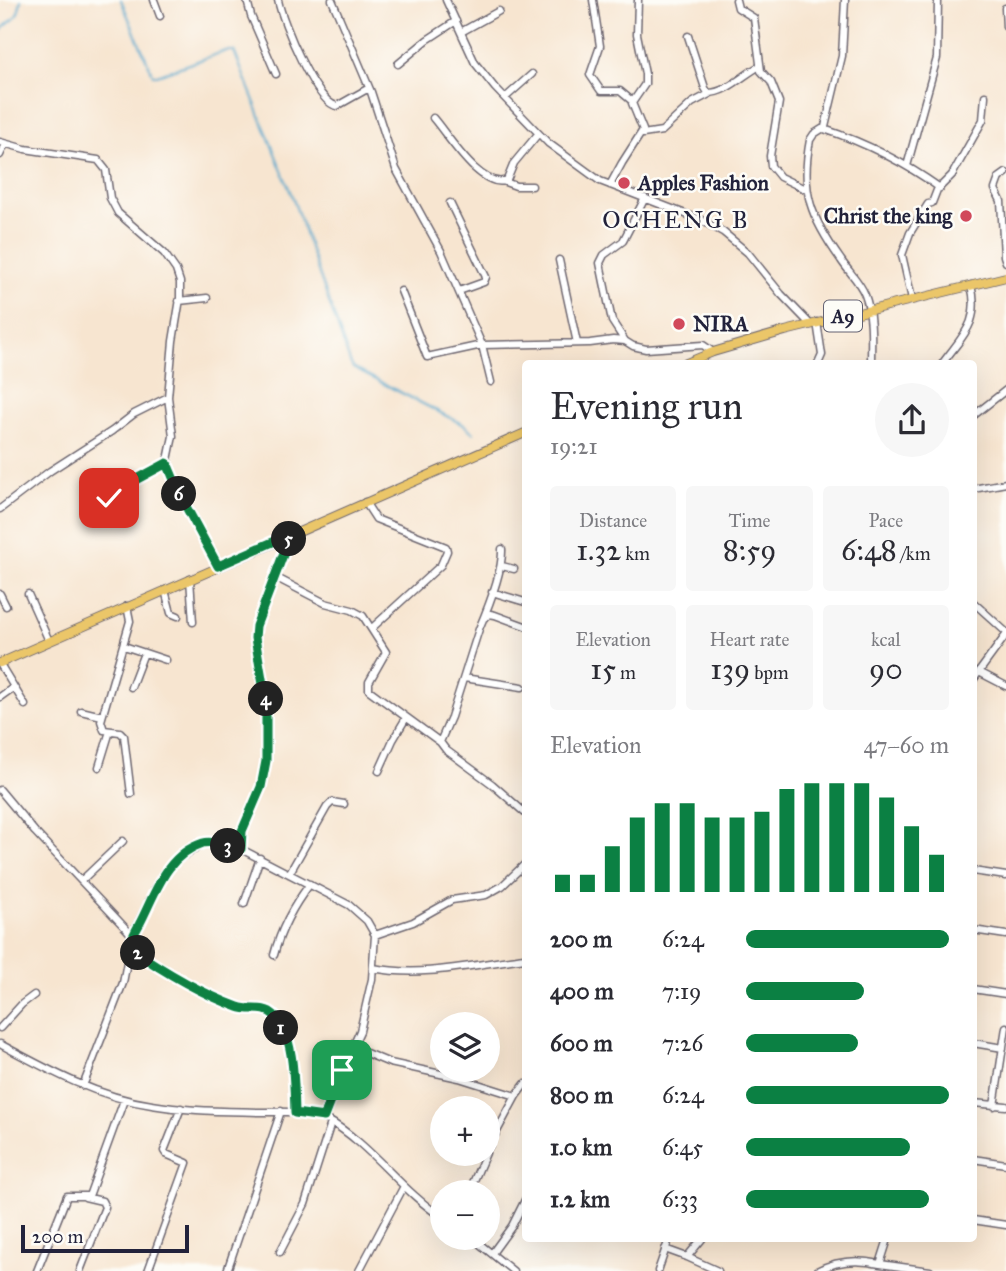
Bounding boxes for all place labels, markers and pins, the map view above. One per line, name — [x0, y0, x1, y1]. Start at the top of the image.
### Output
place label: Apples Fashion — [636, 170, 769, 196]
marker: Apples Fashion — [616, 175, 632, 191]
place label: Christ the king — [824, 203, 953, 229]
marker: Christ the king — [958, 208, 974, 224]
place label: NIRA — [693, 311, 750, 337]
marker: NIRA — [671, 316, 687, 332]
pin — [79, 468, 139, 528]
pin: 6 — [162, 476, 196, 512]
pin: 5 — [272, 522, 306, 556]
pin: 4 — [248, 682, 284, 716]
pin: 3 — [210, 828, 246, 864]
pin: 2 — [120, 936, 156, 970]
pin: 1 — [264, 1010, 298, 1046]
pin — [312, 1040, 372, 1100]

